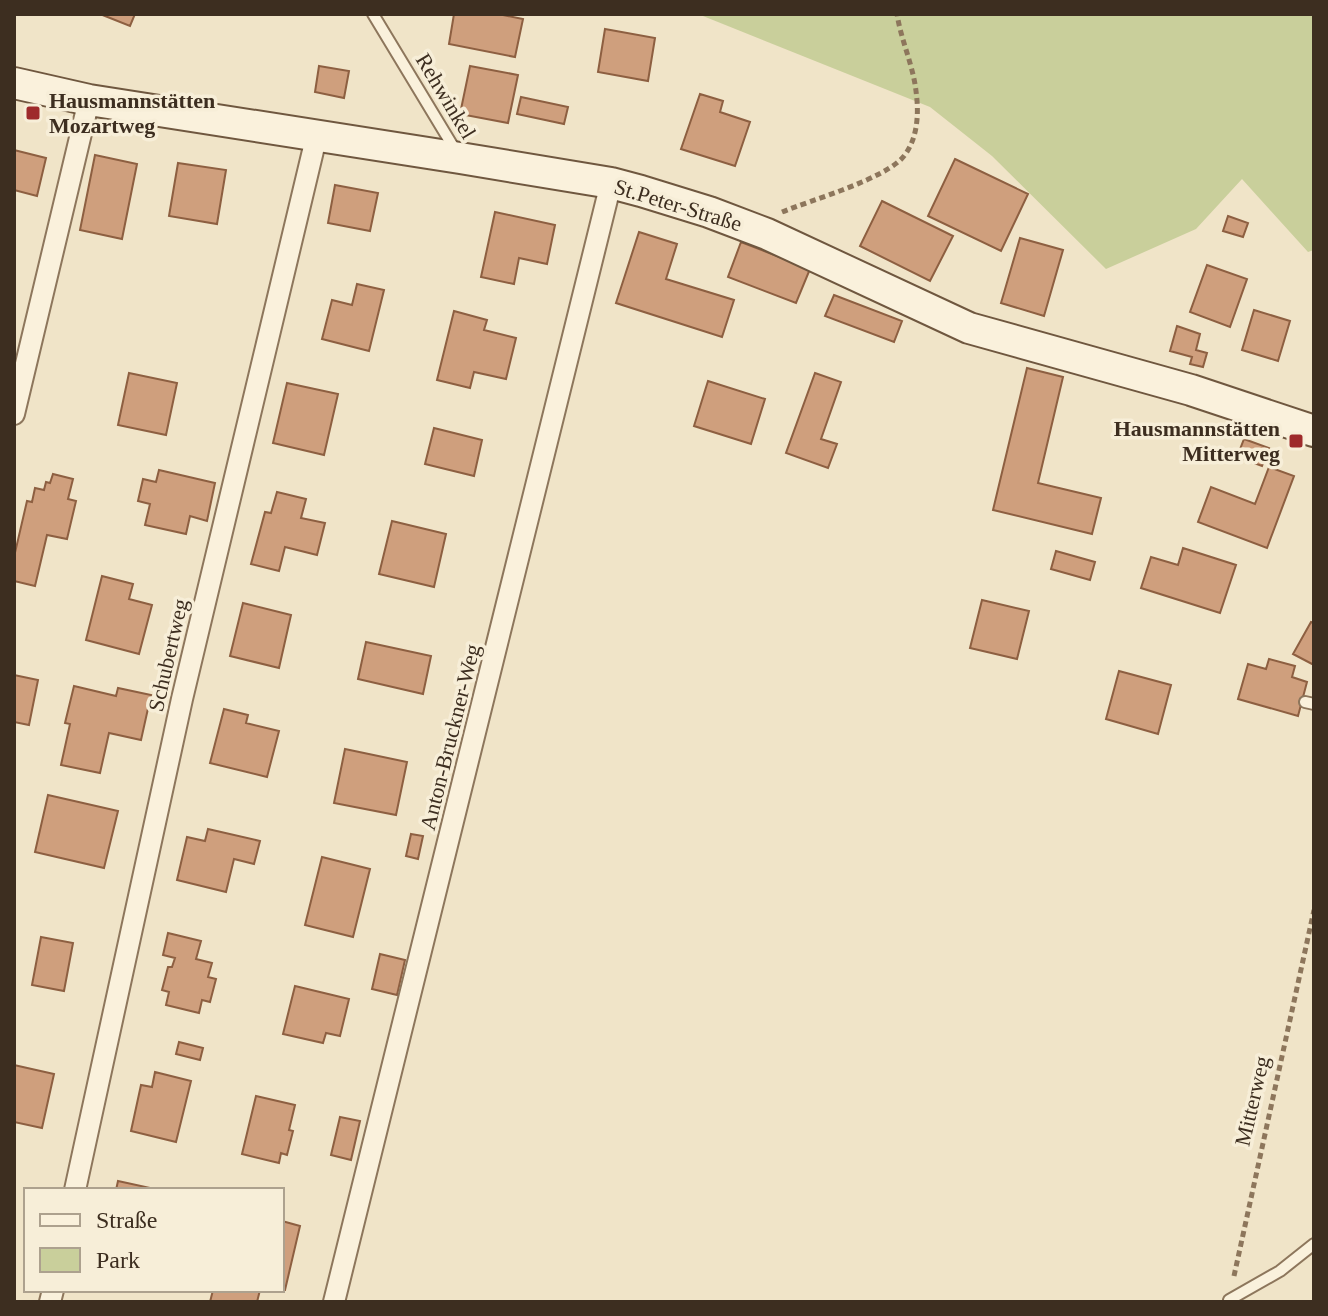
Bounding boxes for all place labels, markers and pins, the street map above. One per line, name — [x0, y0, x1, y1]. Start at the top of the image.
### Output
place label: Hausmannstätten Mozartweg — [49, 88, 215, 138]
marker: Hausmannstätten Mozartweg — [24, 104, 42, 122]
place label: Hausmannstätten Mitterweg — [1114, 416, 1280, 466]
marker: Hausmannstätten Mitterweg — [1287, 432, 1305, 450]

